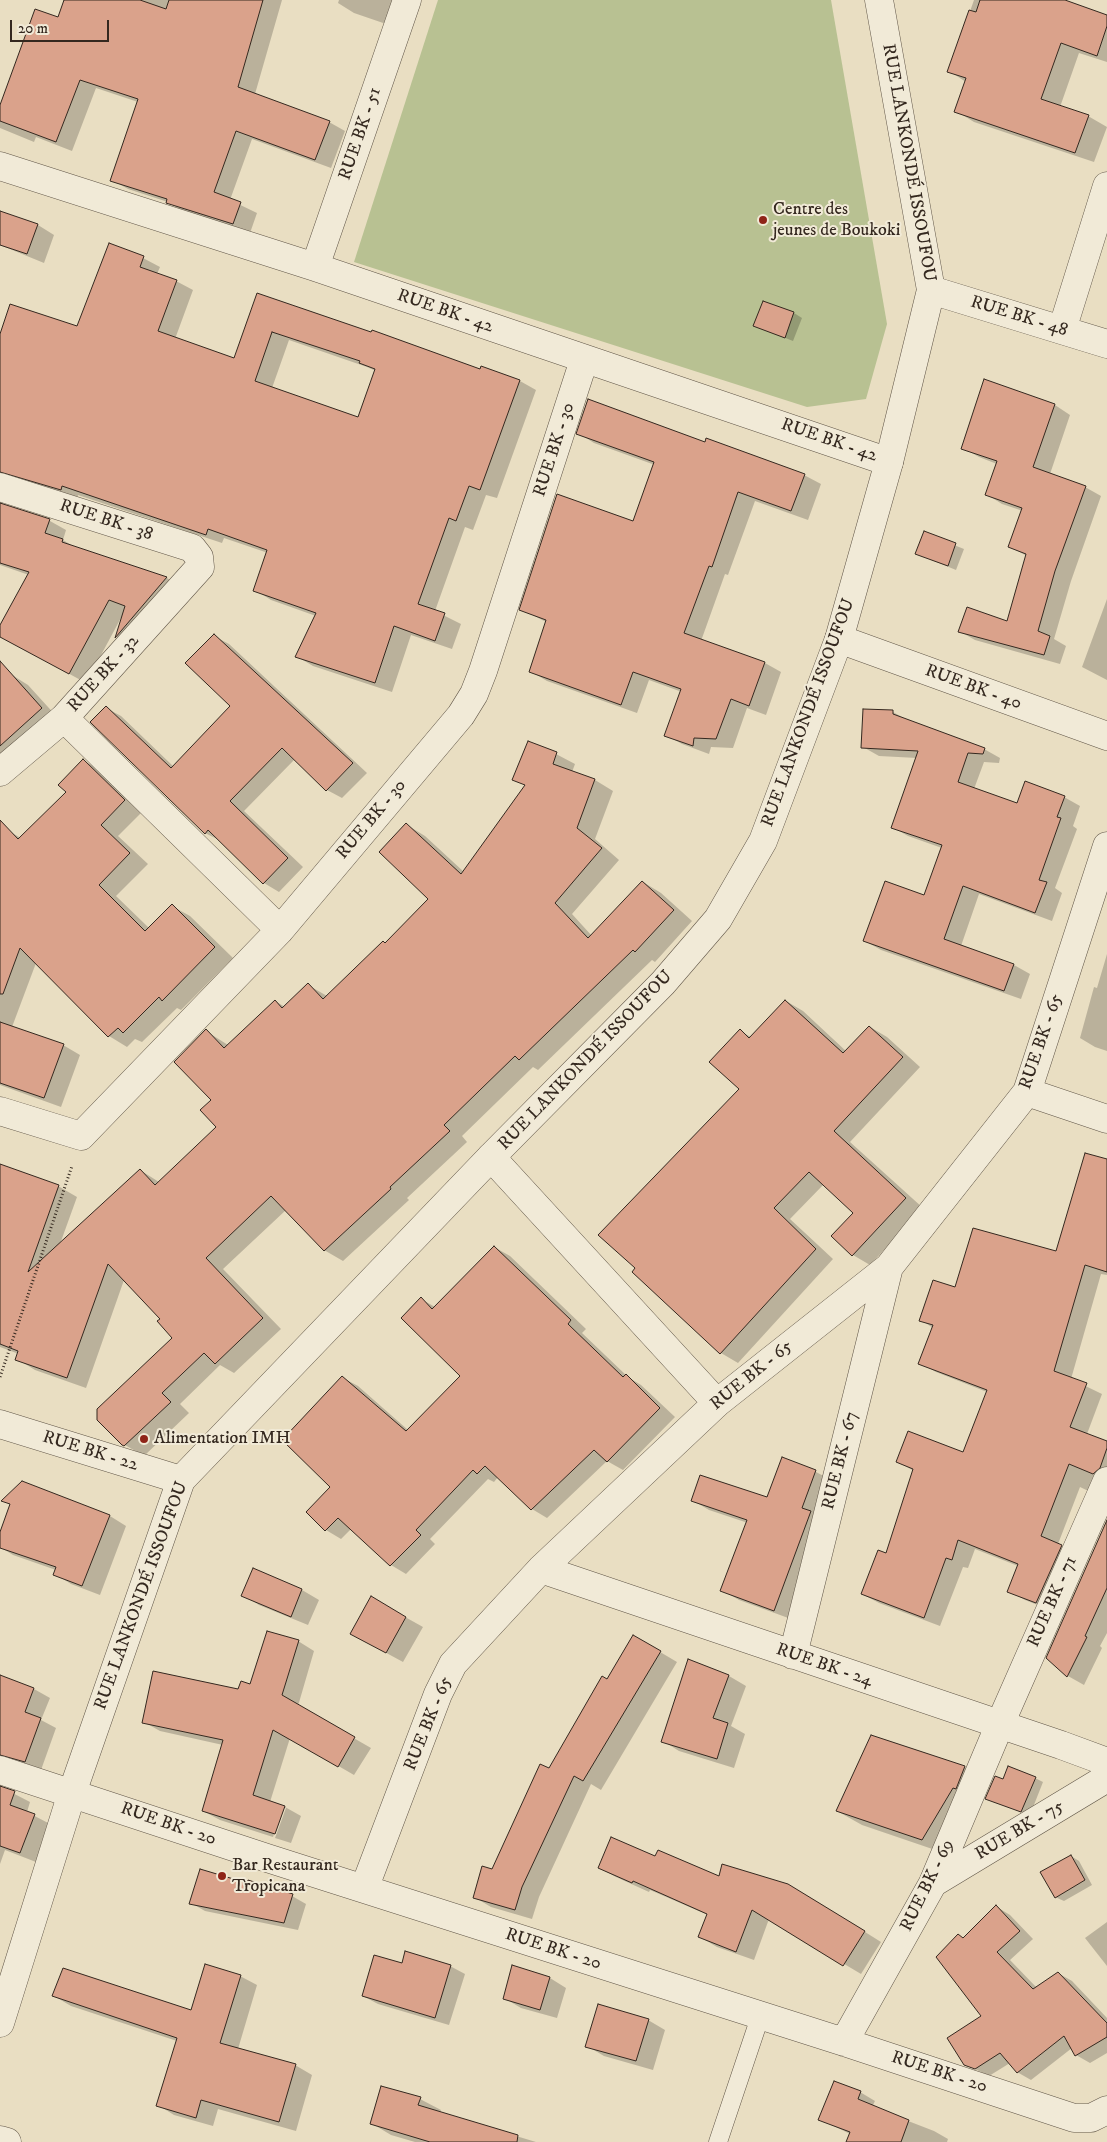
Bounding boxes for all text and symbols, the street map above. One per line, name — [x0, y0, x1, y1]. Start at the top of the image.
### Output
scale bar — [12, 10, 111, 42]
text: 20 m — [18, 19, 48, 38]
street label: RUE LANKONDÉ ISSOUFOU — [876, 42, 940, 284]
street label: RUE BK - 51 — [335, 85, 387, 183]
place label: Centre des jeunes de Boukoki — [773, 199, 900, 242]
marker: Centre des jeunes de Boukoki — [757, 214, 769, 226]
street label: RUE BK - 42 — [394, 285, 496, 339]
street label: RUE BK - 48 — [968, 292, 1070, 342]
street label: RUE BK - 30 — [530, 400, 580, 500]
street label: RUE BK - 42 — [778, 414, 880, 468]
street label: RUE BK - 38 — [57, 496, 155, 546]
street label: RUE LANKONDÉ ISSOUFOU — [758, 596, 860, 830]
street label: RUE BK - 32 — [64, 631, 144, 717]
street label: RUE BK - 40 — [922, 661, 1024, 715]
street label: RUE BK - 30 — [332, 776, 412, 864]
street label: RUE LANKONDÉ ISSOUFOU — [494, 967, 678, 1155]
street label: RUE BK - 65 — [1016, 991, 1068, 1093]
street label: RUE BK - 65 — [707, 1336, 797, 1416]
street label: RUE BK - 67 — [818, 1410, 864, 1512]
street label: RUE BK - 22 — [40, 1427, 140, 1477]
place label: Alimentation IMH — [154, 1428, 291, 1450]
marker: Alimentation IMH — [138, 1433, 150, 1445]
street label: RUE LANKONDÉ ISSOUFOU — [91, 1479, 193, 1713]
street label: RUE BK - 71 — [1023, 1553, 1083, 1651]
street label: RUE BK - 24 — [773, 1639, 875, 1693]
street label: RUE BK - 65 — [400, 1674, 458, 1774]
street label: RUE BK - 75 — [972, 1796, 1068, 1866]
street label: RUE BK - 20 — [117, 1799, 219, 1851]
street label: RUE BK - 69 — [896, 1837, 960, 1935]
place label: Bar Restaurant Tropicana — [232, 1855, 338, 1898]
marker: Bar Restaurant Tropicana — [216, 1870, 228, 1882]
street label: RUE BK - 20 — [502, 1924, 604, 1976]
street label: RUE BK - 20 — [888, 2047, 990, 2099]

